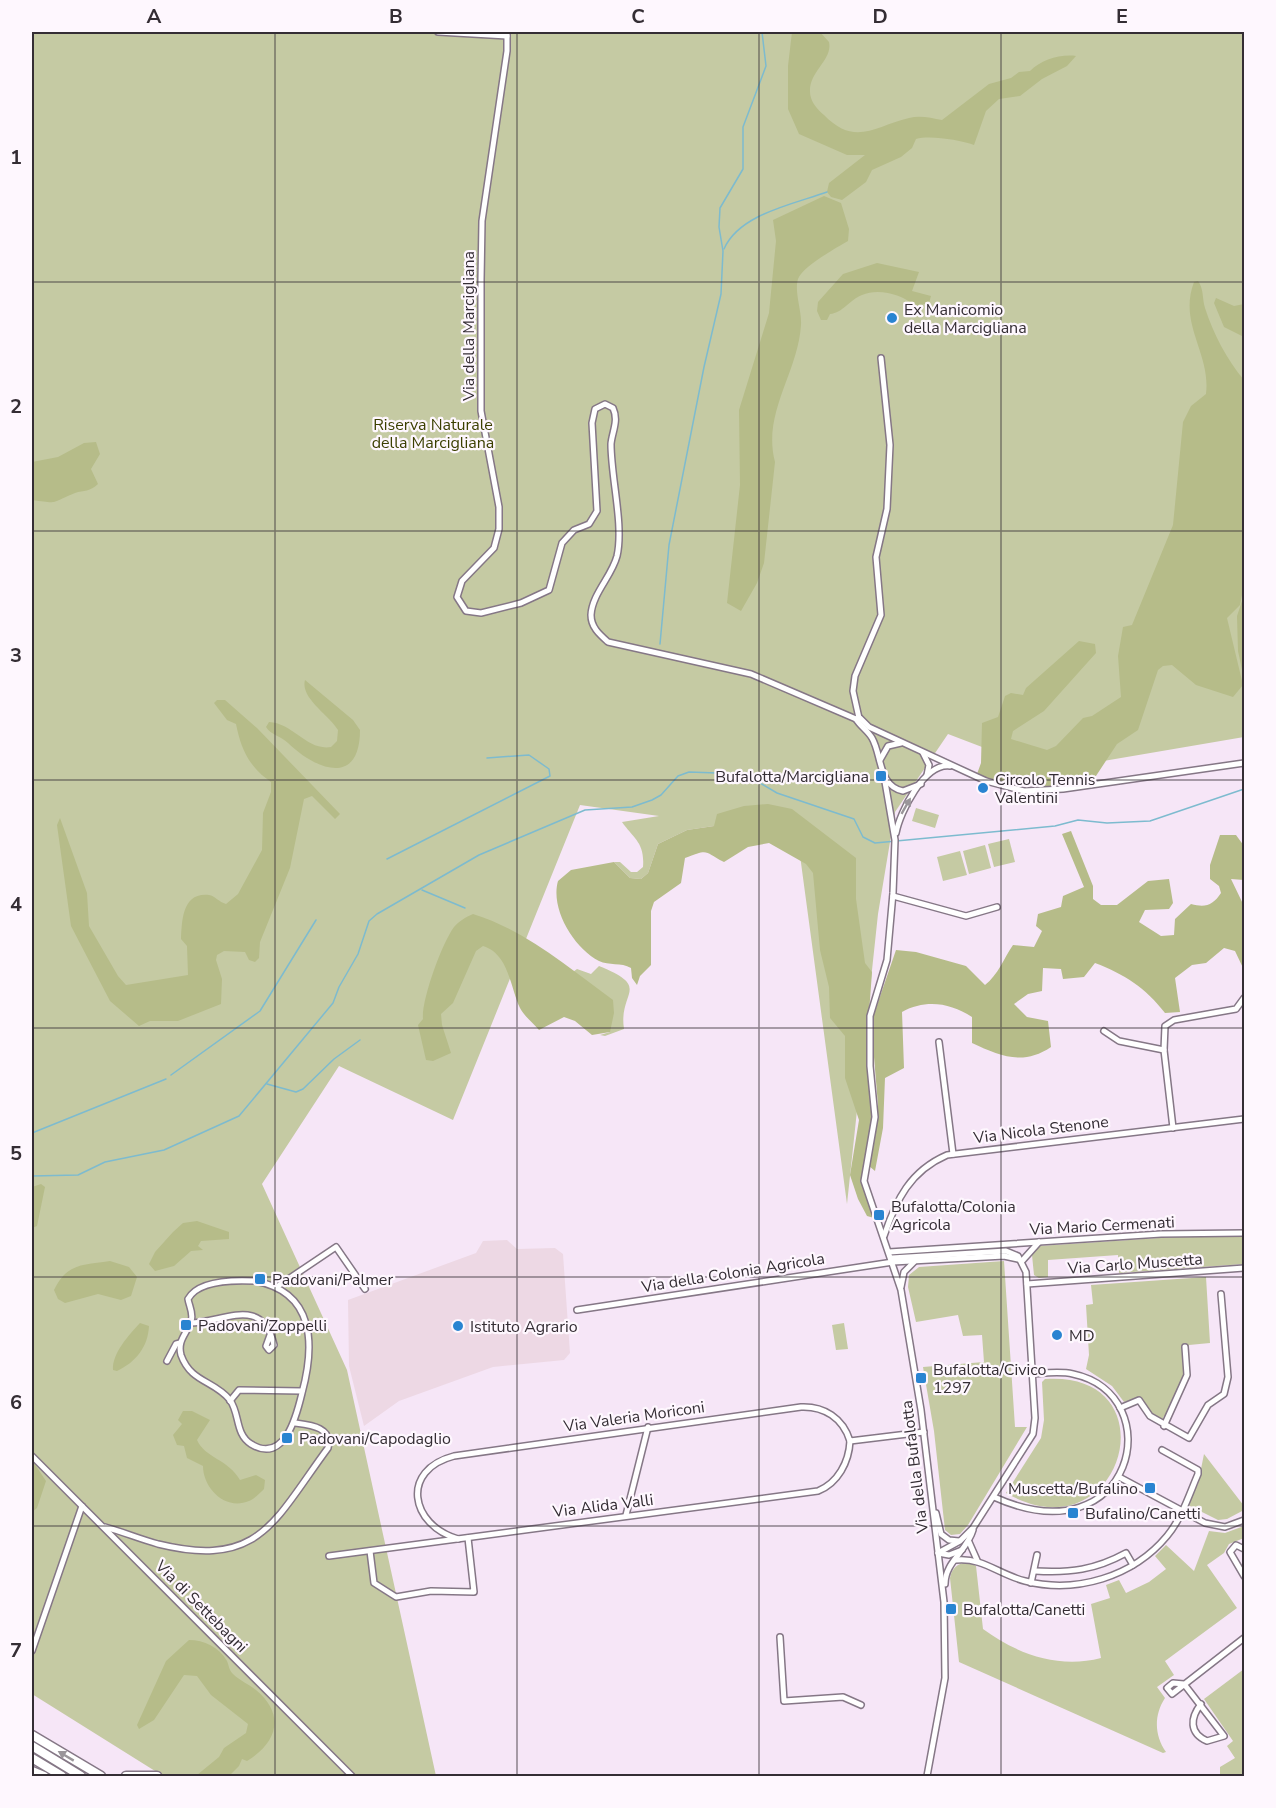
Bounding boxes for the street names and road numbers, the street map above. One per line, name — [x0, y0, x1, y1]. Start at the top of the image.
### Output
street label: Via della Marcigliana — [458, 251, 480, 402]
street label: Via Nicola Stenone — [971, 1111, 1110, 1149]
street label: Via Mario Cermenati — [1028, 1211, 1175, 1241]
street label: Via della Colonia Agricola — [639, 1248, 826, 1298]
street label: Via Carlo Muscetta — [1066, 1248, 1203, 1280]
street label: Via Valeria Moriconi — [561, 1396, 706, 1438]
street label: Via della Bufalotta — [896, 1399, 934, 1536]
street label: Via Alida Valli — [551, 1489, 655, 1523]
street label: Via di Settebagni — [150, 1555, 252, 1658]

